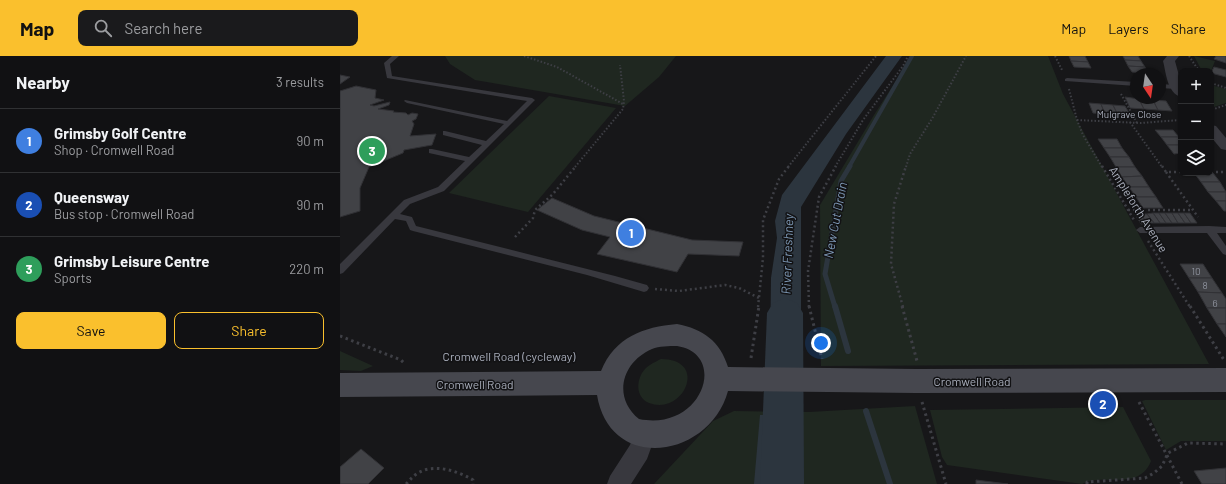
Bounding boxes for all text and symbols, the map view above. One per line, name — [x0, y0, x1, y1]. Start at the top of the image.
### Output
search box — [78, 10, 358, 46]
text: Map — [20, 17, 54, 40]
icon: search — [92, 17, 114, 39]
text: Search here — [124, 19, 202, 37]
text: Map — [1061, 20, 1086, 37]
text: Layers — [1108, 20, 1149, 37]
text: Share — [1171, 20, 1206, 37]
north arrow — [1130, 68, 1166, 104]
map controls — [1178, 68, 1214, 176]
button: + — [1178, 68, 1214, 104]
text: Nearby — [16, 72, 70, 92]
text: 3 results — [276, 74, 324, 90]
button: − — [1178, 104, 1214, 140]
street label: Mulgrave Close — [1097, 108, 1161, 120]
text: Grimsby Golf Centre — [54, 124, 186, 142]
text: 1 — [27, 133, 31, 149]
text: 90 m — [297, 133, 324, 149]
pin: 3 — [359, 136, 385, 166]
button: layers — [1178, 140, 1214, 176]
text: Shop · Cromwell Road — [54, 142, 174, 158]
street label: Ampleforth Avenue — [1107, 163, 1171, 255]
water label: New Cut Drain — [820, 180, 850, 259]
text: Queensway — [54, 188, 129, 206]
text: 2 — [25, 197, 33, 213]
text: 90 m — [297, 197, 324, 213]
text: Bus stop · Cromwell Road — [54, 206, 194, 222]
water label: River Freshney — [778, 212, 796, 295]
pin: 1 — [618, 218, 644, 248]
text: Grimsby Leisure Centre — [54, 252, 210, 270]
text: 3 — [25, 261, 33, 277]
text: 220 m — [289, 261, 324, 277]
house number: 10 — [1191, 265, 1201, 277]
text: Sports — [54, 270, 92, 286]
house number: 8 — [1202, 279, 1208, 291]
house number: 6 — [1212, 297, 1218, 309]
button: Save — [16, 312, 166, 349]
button: Share — [174, 312, 324, 349]
your location — [811, 333, 831, 353]
street label: Cromwell Road (cycleway) — [443, 349, 576, 363]
street label: Cromwell Road — [933, 374, 1011, 388]
street label: Cromwell Road — [436, 377, 514, 391]
pin: 2 — [1090, 389, 1116, 419]

